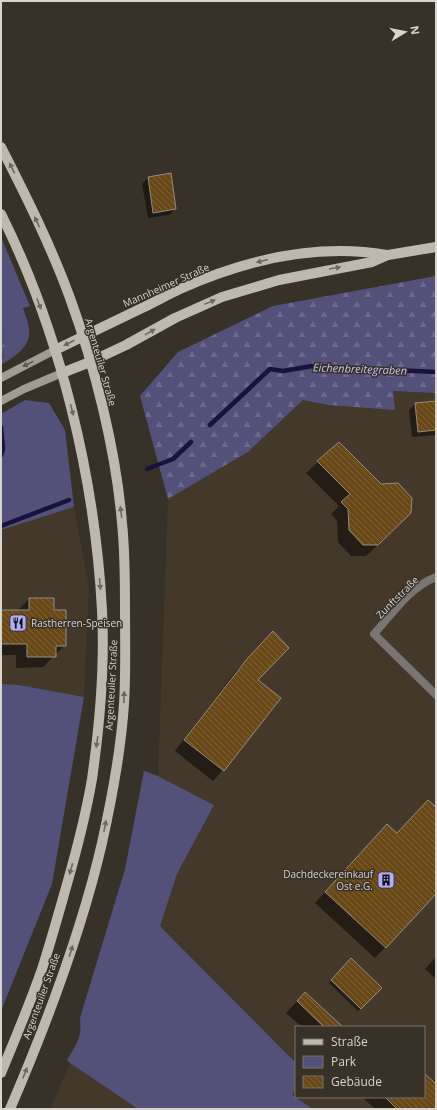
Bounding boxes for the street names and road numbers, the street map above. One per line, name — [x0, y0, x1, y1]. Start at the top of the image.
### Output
street label: Mannheimer Straße — [121, 260, 212, 310]
street label: Argenteuiler Straße — [82, 316, 120, 408]
street label: Zunftstraße — [373, 572, 422, 621]
street label: Argenteuiler Straße — [102, 639, 120, 731]
street label: Argenteuiler Straße — [19, 951, 63, 1041]

